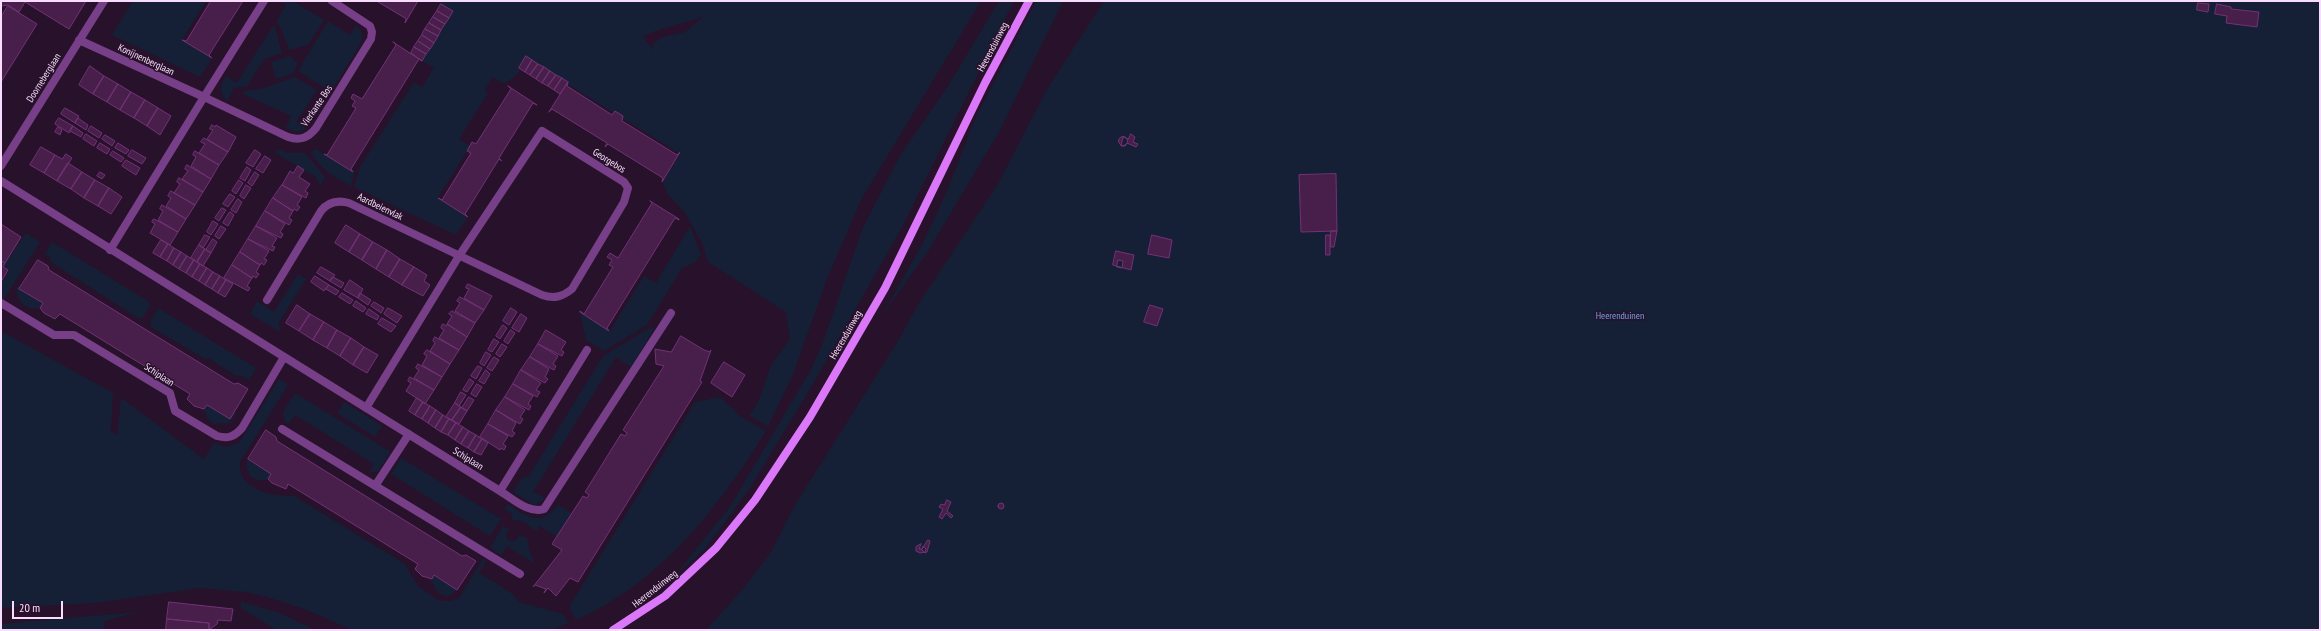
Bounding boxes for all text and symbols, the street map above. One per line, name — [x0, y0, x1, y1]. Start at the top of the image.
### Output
street label: Heerenduinweg — [975, 20, 1011, 74]
street label: Konijnenberglaan — [116, 42, 176, 78]
street label: Doorneberglaan — [24, 51, 64, 105]
street label: Vierkante Bos — [299, 83, 335, 129]
street label: Georgebos — [590, 146, 628, 176]
street label: Aardbeienvlak — [355, 191, 405, 223]
street label: Heerenduinweg — [827, 309, 865, 361]
park label: Heerenduinen — [1596, 310, 1644, 322]
street label: Schiplaan — [142, 361, 176, 389]
street label: Schiplaan — [451, 445, 485, 473]
street label: Heerenduinweg — [630, 568, 680, 610]
scale bar — [14, 593, 65, 619]
text: 20 m — [19, 600, 40, 615]

